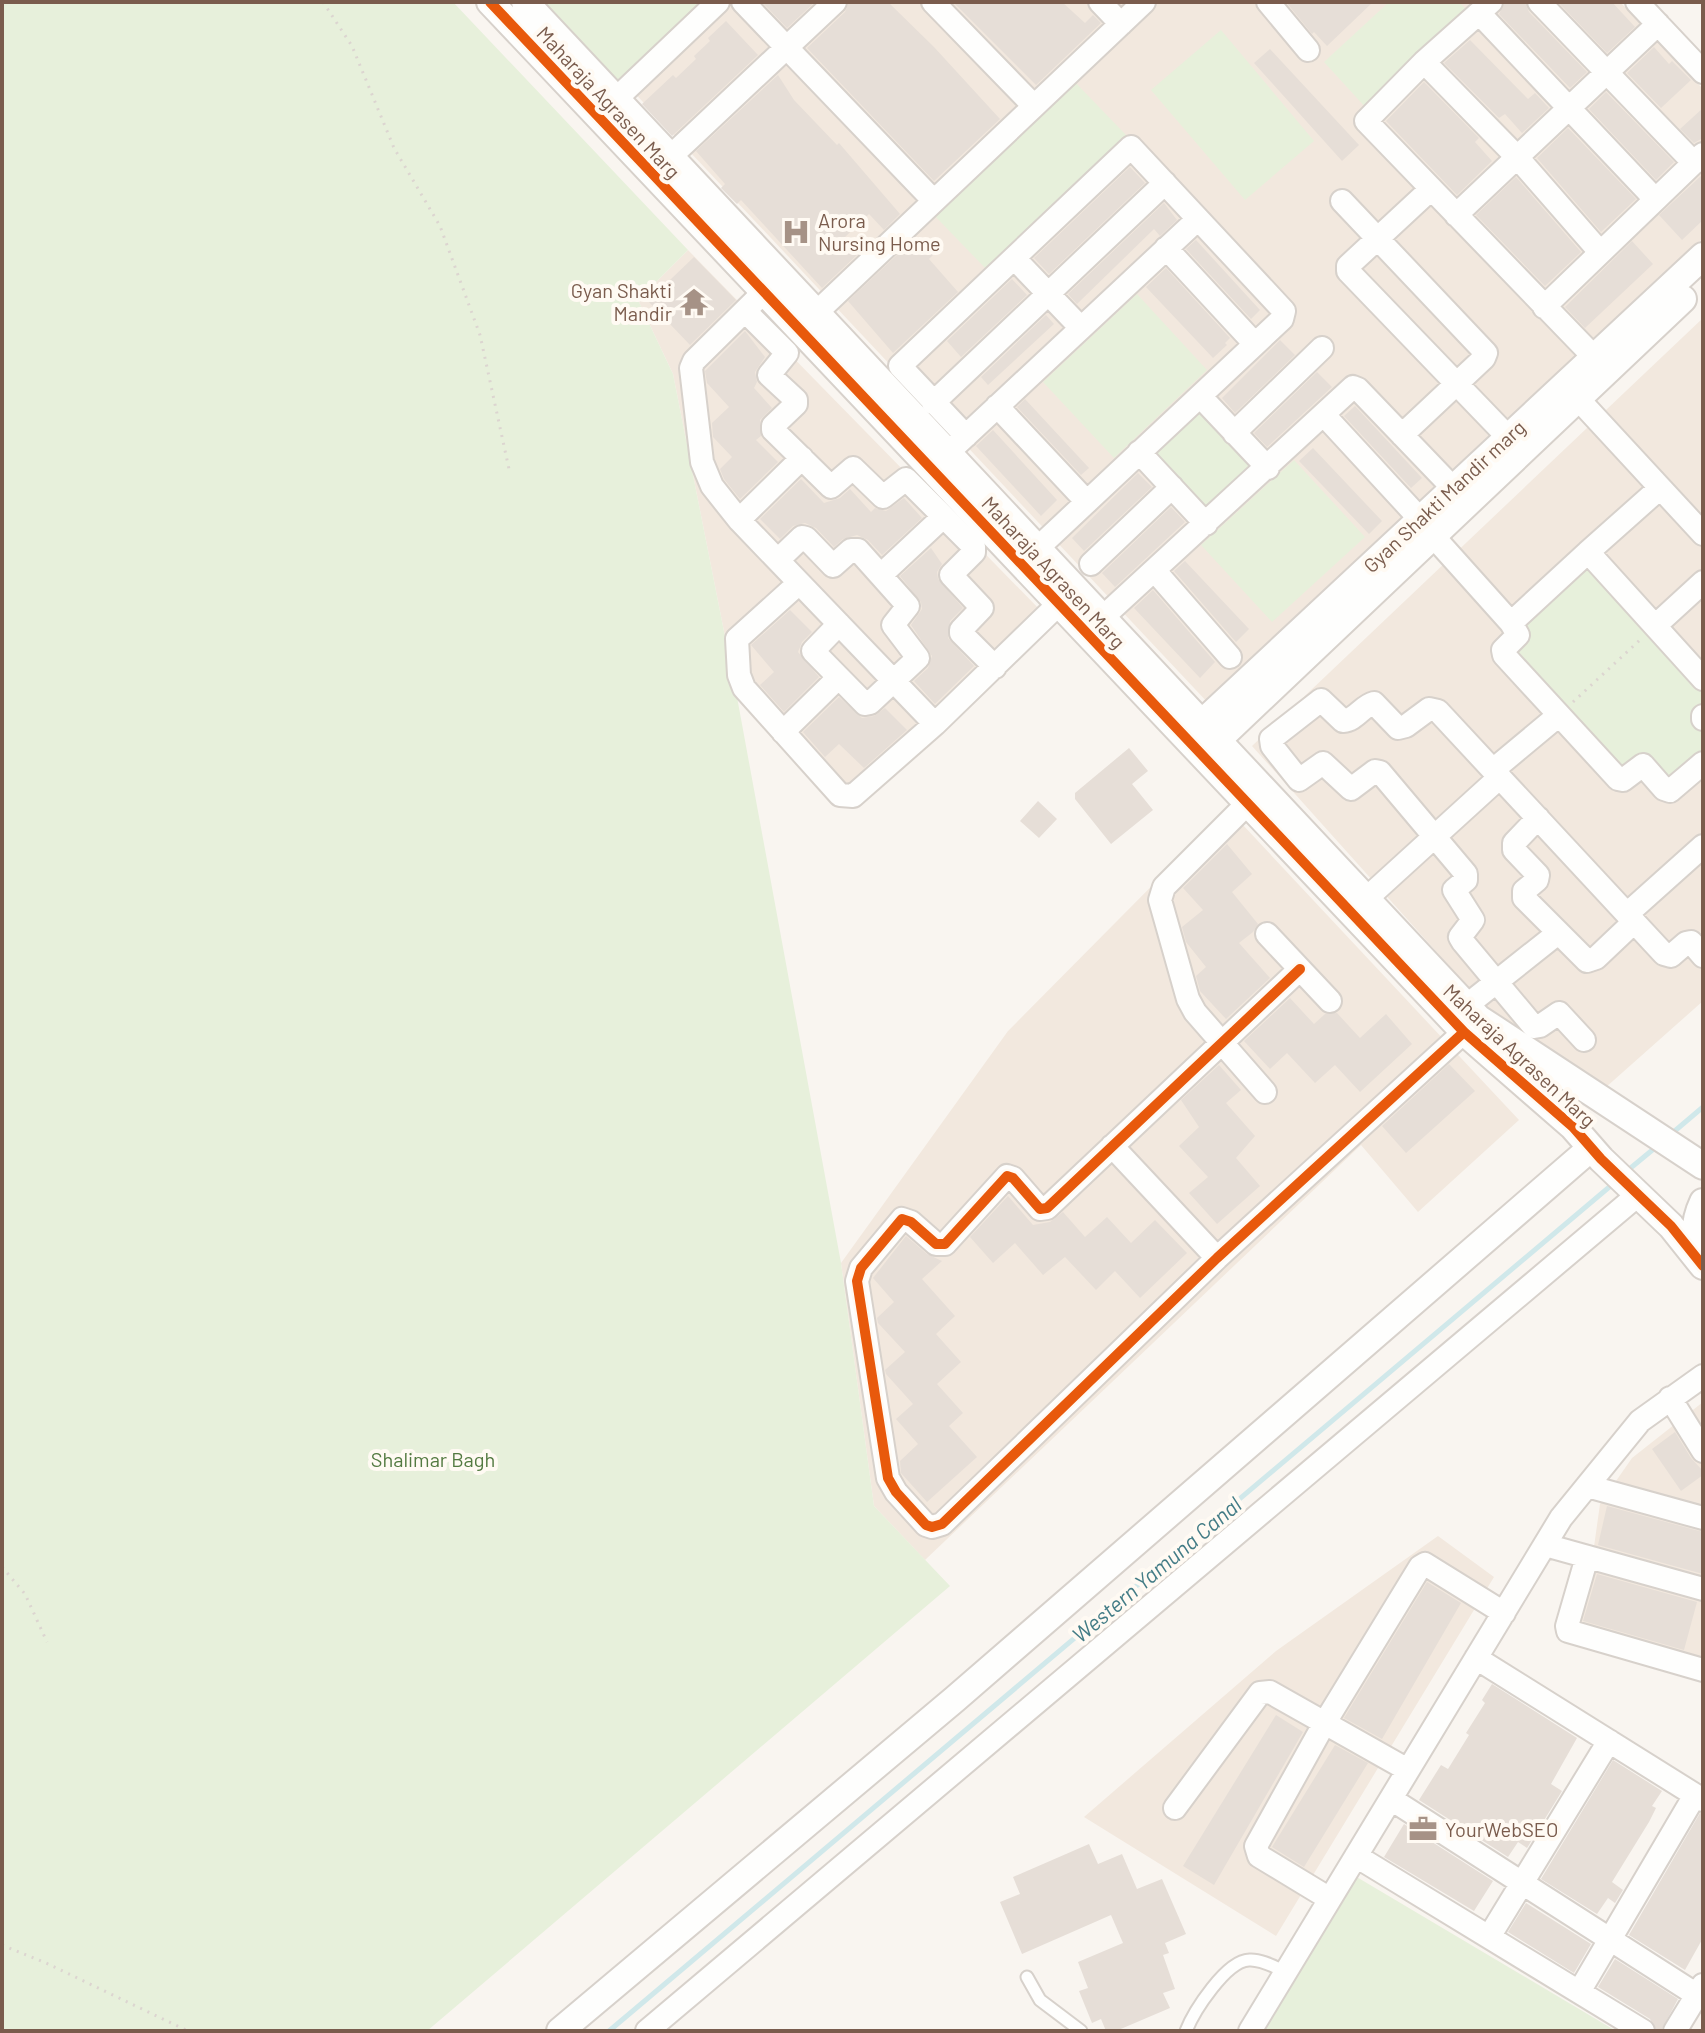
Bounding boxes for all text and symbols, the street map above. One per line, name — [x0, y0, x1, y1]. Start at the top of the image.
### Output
street label: Maharaja Agrasen Marg — [532, 21, 686, 183]
place label: Arora Nursing Home — [818, 208, 941, 255]
hospital icon: Arora Nursing Home — [781, 217, 811, 247]
place label: Gyan Shakti Mandir — [571, 278, 672, 325]
temple icon: Gyan Shakti Mandir — [679, 287, 709, 317]
street label: Gyan Shakti Mandir marg — [1358, 415, 1530, 577]
street label: Maharaja Agrasen Marg — [977, 491, 1131, 653]
street label: Maharaja Agrasen Marg — [1439, 978, 1601, 1132]
park label: Shalimar Bagh — [371, 1447, 495, 1471]
water label: Western Yamuna Canal — [1066, 1491, 1246, 1647]
office icon: YourWebSEO — [1408, 1814, 1438, 1844]
place label: YourWebSEO — [1445, 1817, 1558, 1841]

